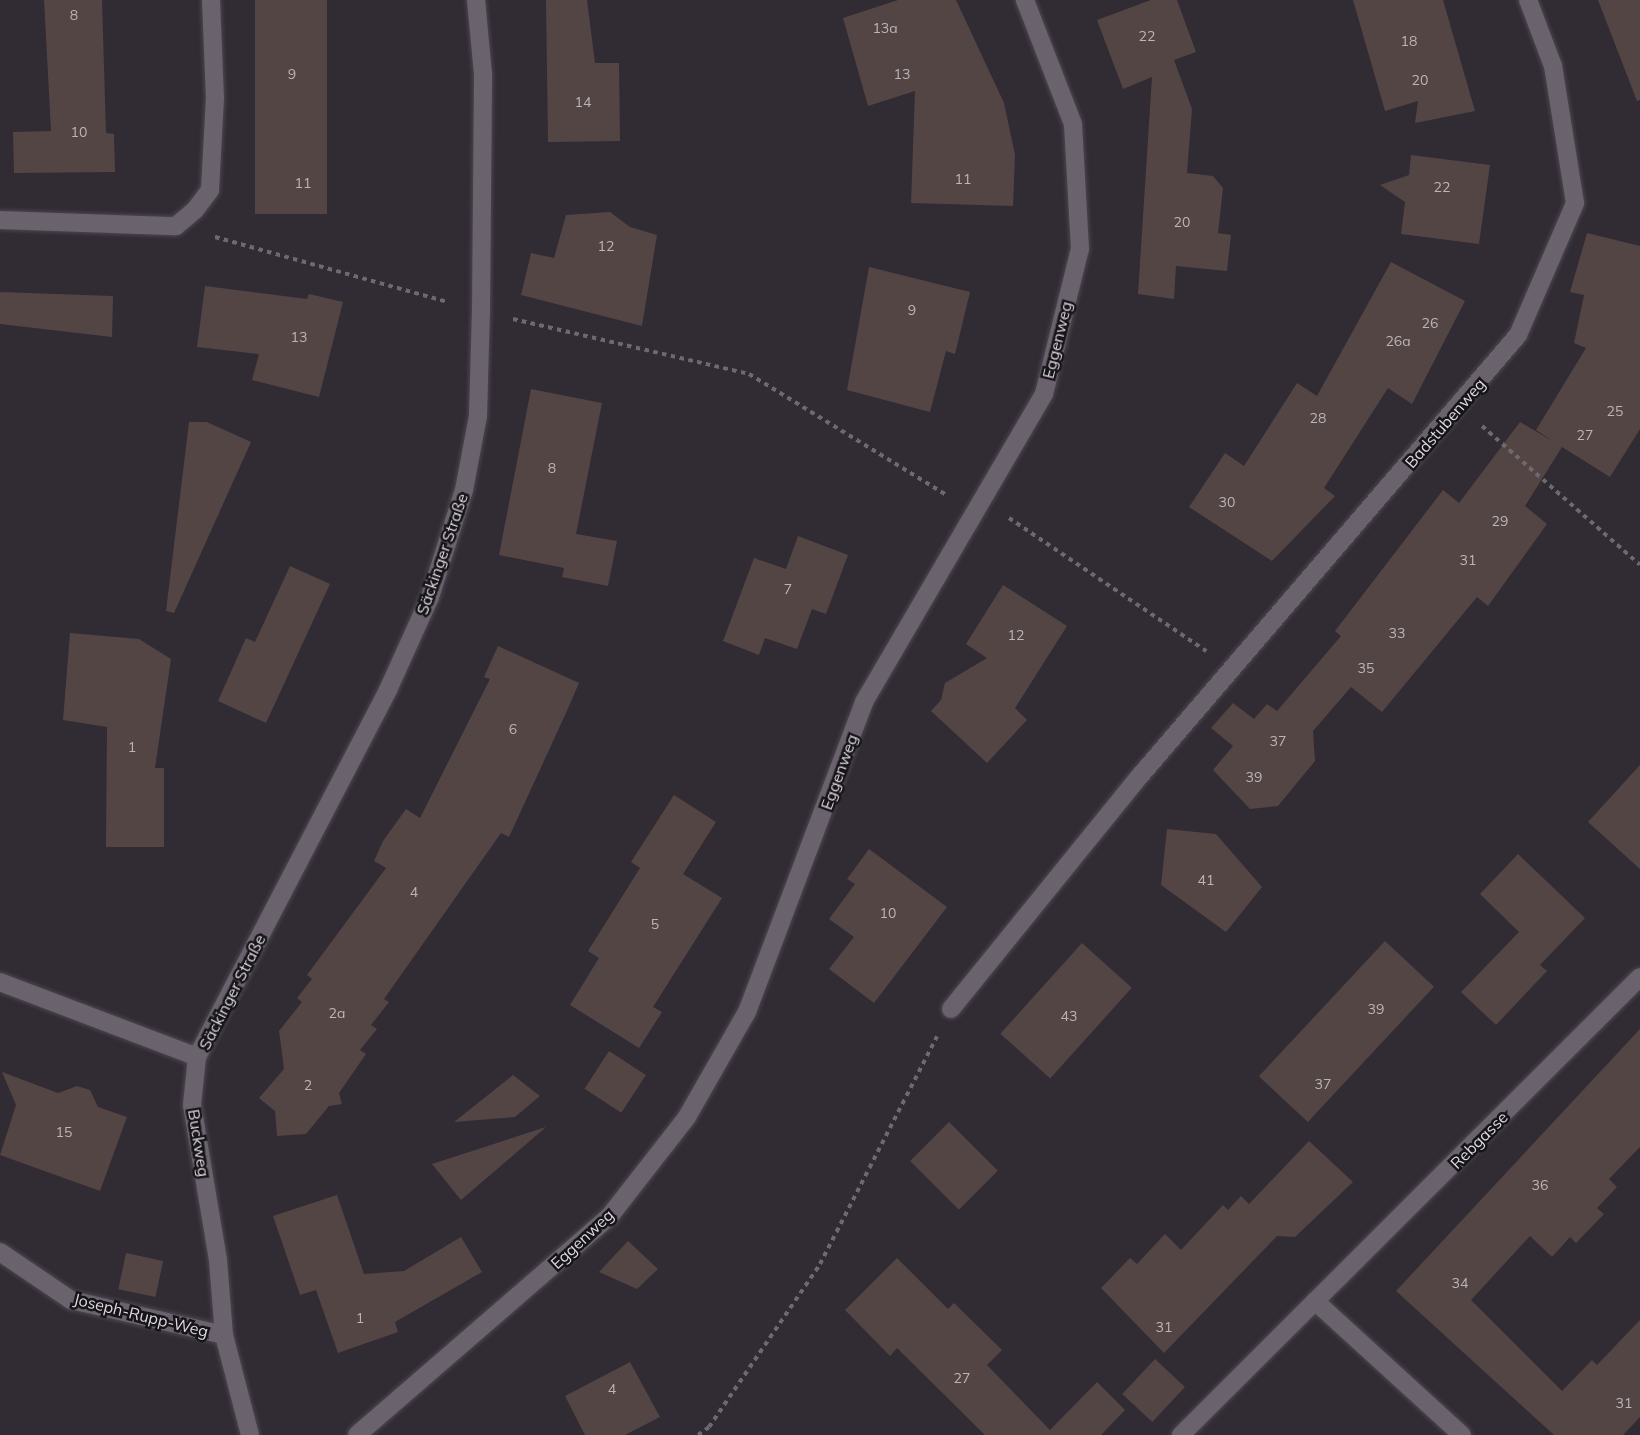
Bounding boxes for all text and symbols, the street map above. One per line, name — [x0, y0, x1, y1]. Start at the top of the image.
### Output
house number: 8 — [70, 7, 78, 23]
house number: 13a — [872, 20, 898, 36]
house number: 22 — [1139, 28, 1155, 44]
house number: 18 — [1401, 33, 1417, 49]
house number: 9 — [288, 66, 296, 82]
house number: 13 — [894, 66, 910, 82]
house number: 20 — [1412, 72, 1428, 88]
house number: 14 — [575, 94, 591, 110]
house number: 10 — [71, 124, 87, 140]
house number: 11 — [955, 171, 971, 187]
house number: 11 — [295, 175, 311, 191]
house number: 22 — [1434, 179, 1450, 195]
house number: 20 — [1174, 214, 1190, 230]
house number: 12 — [598, 238, 614, 254]
street label: Eggenweg — [1038, 299, 1076, 381]
house number: 9 — [908, 302, 916, 318]
house number: 26 — [1422, 315, 1438, 331]
house number: 13 — [291, 329, 307, 345]
house number: 26a — [1385, 333, 1411, 349]
street label: Badstubenweg — [1401, 374, 1489, 472]
house number: 25 — [1607, 403, 1623, 419]
house number: 28 — [1310, 410, 1326, 426]
house number: 27 — [1577, 427, 1593, 443]
house number: 8 — [548, 460, 556, 476]
street label: Säckinger Straße — [412, 491, 472, 617]
house number: 30 — [1219, 494, 1235, 510]
house number: 29 — [1492, 513, 1508, 529]
house number: 31 — [1460, 552, 1476, 568]
house number: 7 — [784, 581, 792, 597]
house number: 33 — [1389, 625, 1405, 641]
house number: 12 — [1008, 627, 1024, 643]
house number: 35 — [1358, 660, 1374, 676]
house number: 6 — [509, 721, 517, 737]
street label: Eggenweg — [817, 732, 861, 812]
house number: 37 — [1270, 733, 1286, 749]
house number: 1 — [128, 739, 136, 755]
house number: 39 — [1246, 769, 1262, 785]
house number: 41 — [1198, 872, 1214, 888]
house number: 4 — [410, 884, 418, 900]
house number: 10 — [880, 905, 896, 921]
house number: 5 — [651, 916, 659, 932]
street label: Säckinger Straße — [195, 931, 269, 1053]
house number: 39 — [1368, 1001, 1384, 1017]
house number: 2a — [329, 1005, 345, 1021]
house number: 43 — [1061, 1008, 1077, 1024]
house number: 37 — [1315, 1076, 1331, 1092]
house number: 2 — [304, 1077, 312, 1093]
street label: Rebgasse — [1446, 1107, 1512, 1173]
street label: Buckweg — [184, 1108, 214, 1178]
house number: 15 — [56, 1124, 72, 1140]
house number: 36 — [1532, 1177, 1548, 1193]
street label: Eggenweg — [547, 1205, 617, 1273]
house number: 34 — [1452, 1275, 1468, 1291]
street label: Joseph-Rupp-Weg — [72, 1289, 210, 1341]
house number: 1 — [356, 1310, 364, 1326]
house number: 31 — [1156, 1319, 1172, 1335]
house number: 27 — [954, 1370, 970, 1386]
house number: 4 — [608, 1381, 616, 1397]
house number: 31 — [1616, 1395, 1632, 1411]

